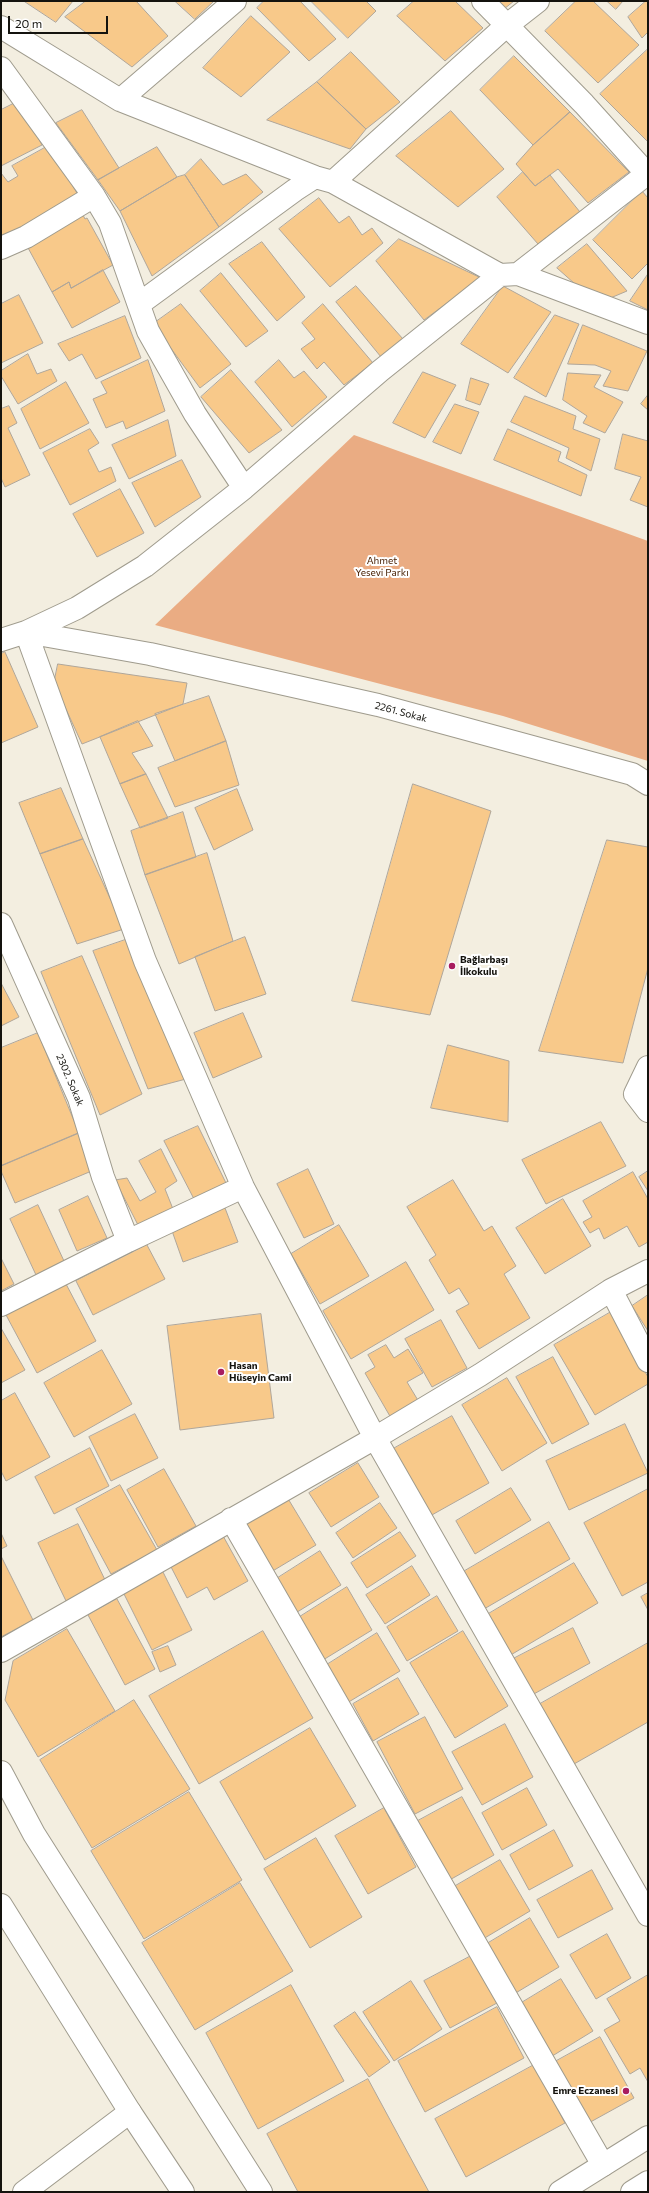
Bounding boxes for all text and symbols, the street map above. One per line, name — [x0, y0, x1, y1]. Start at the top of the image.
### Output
scale bar — [10, 8, 110, 34]
text: 20 m — [15, 16, 42, 30]
park label: Ahmet Yesevi Parkı — [355, 555, 409, 578]
street label: 2261. Sokak — [374, 699, 428, 725]
place label: Bağlarbaşı İlkokulu — [460, 954, 508, 978]
marker: Bağlarbaşı İlkokulu — [447, 961, 457, 971]
street label: 2302. Sokak — [54, 1052, 86, 1108]
place label: Hasan Hüseyin Cami — [229, 1360, 292, 1384]
marker: Hasan Hüseyin Cami — [216, 1367, 226, 1377]
place label: Emre Eczanesi — [552, 2085, 618, 2097]
marker: Emre Eczanesi — [621, 2086, 631, 2096]

